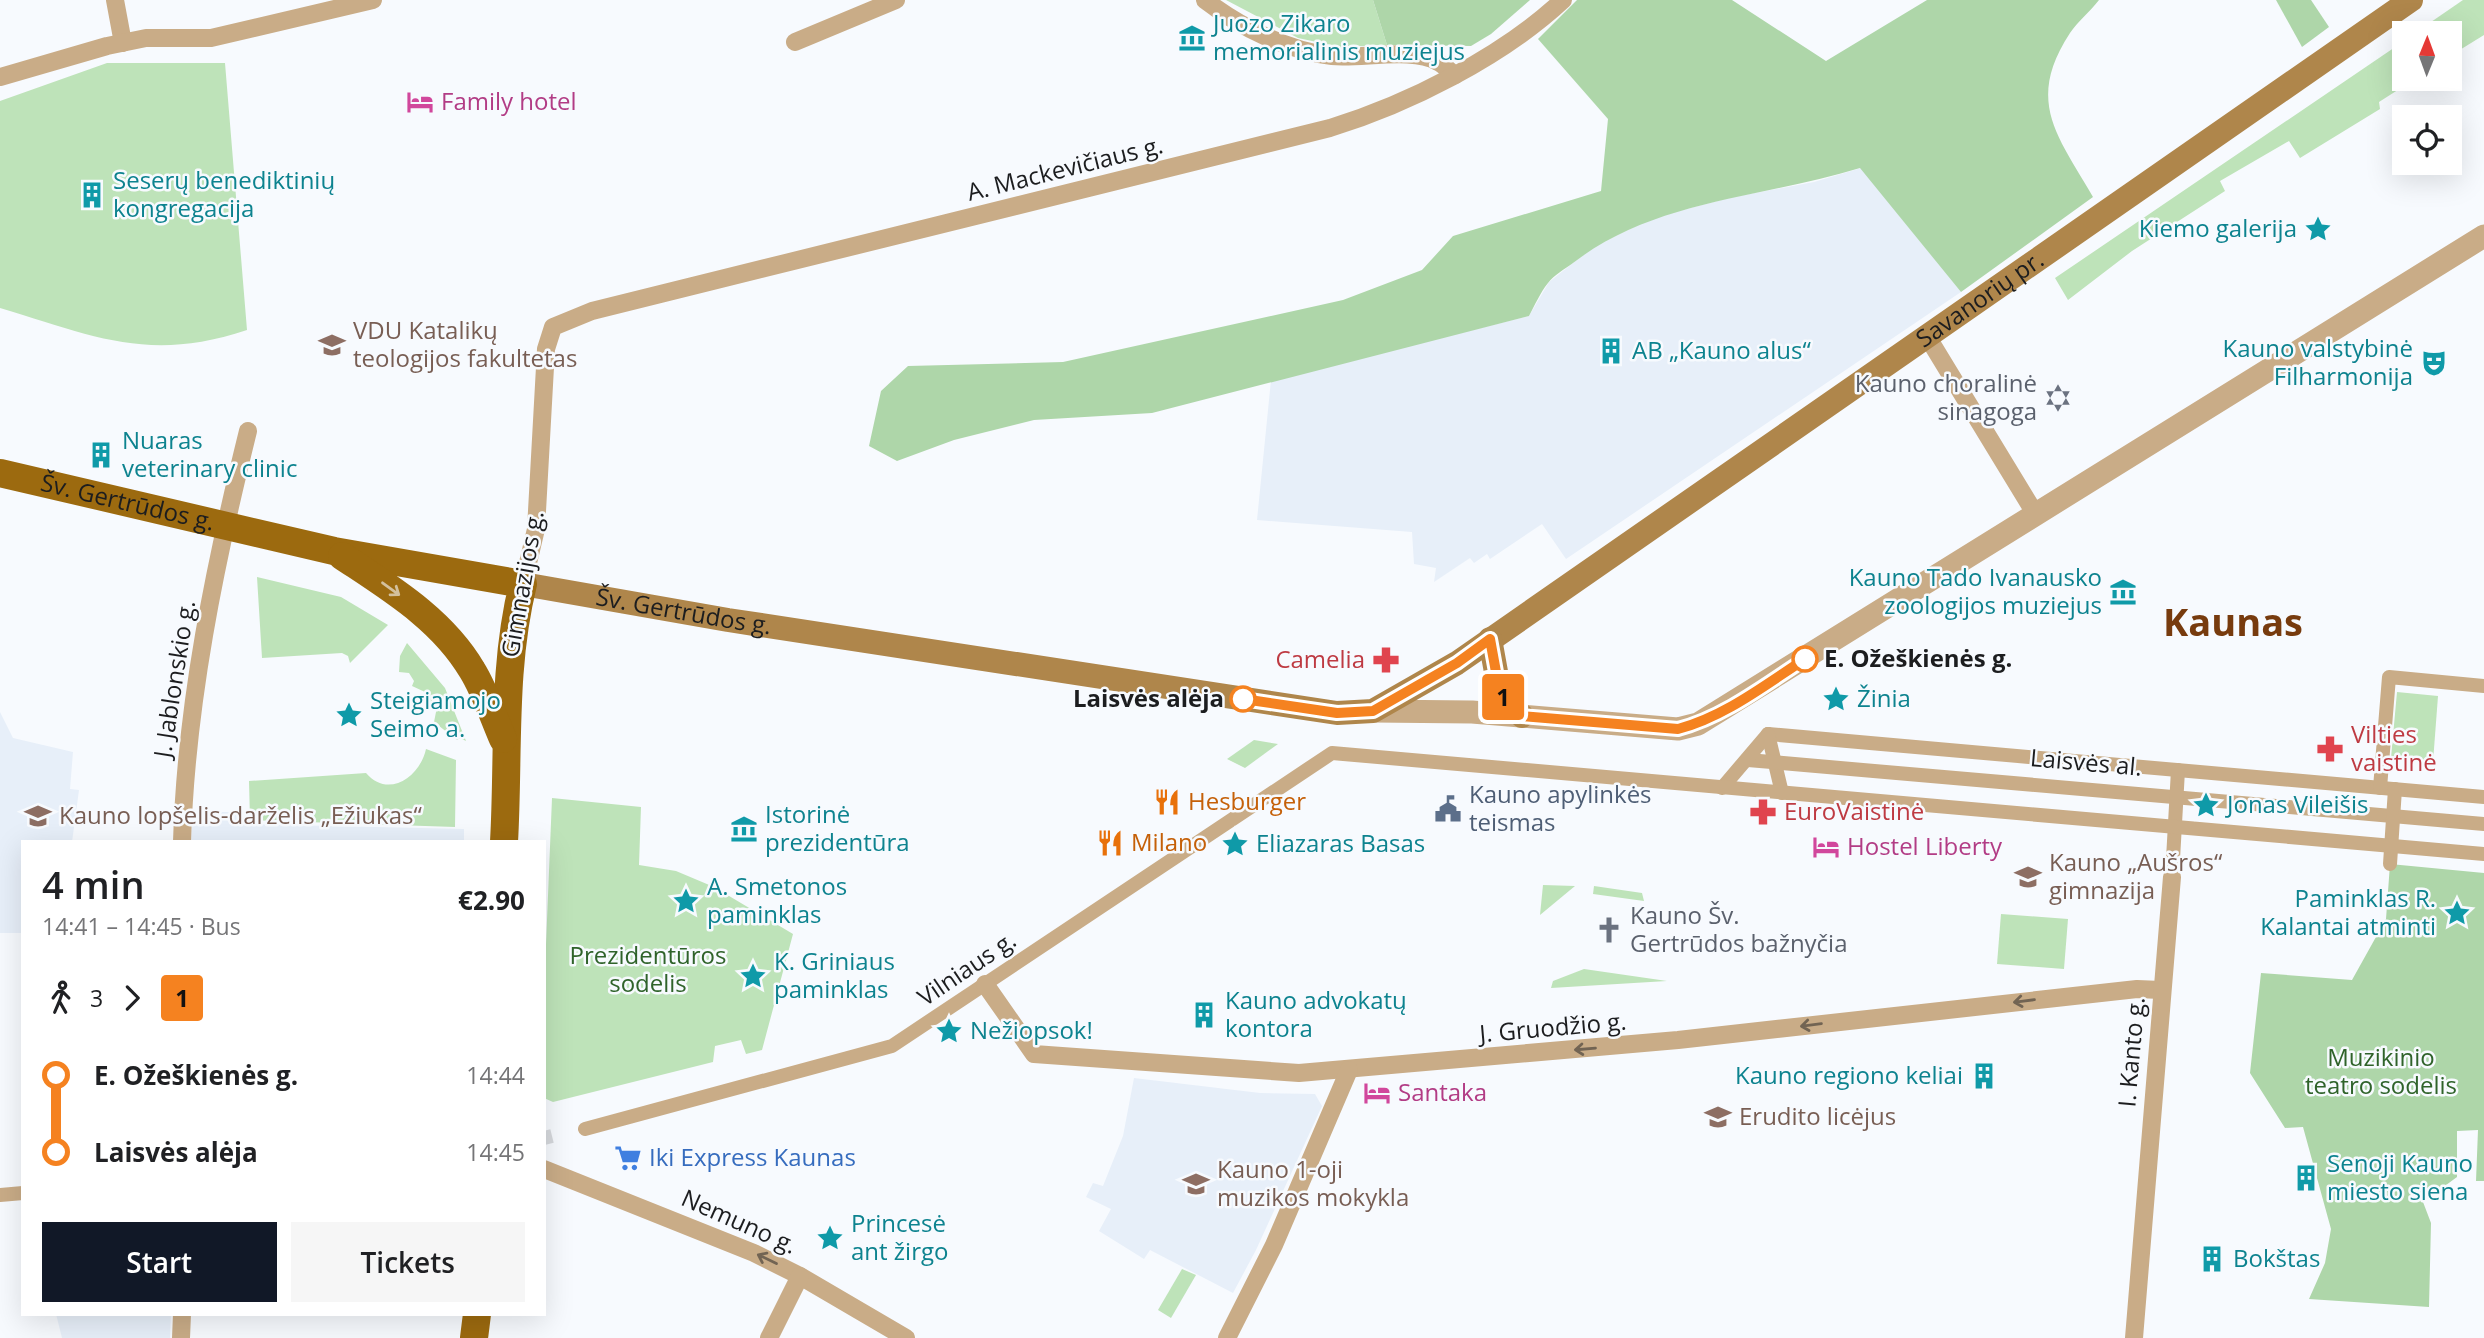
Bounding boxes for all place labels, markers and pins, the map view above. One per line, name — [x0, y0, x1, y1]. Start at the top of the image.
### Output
place label: Juozo Zikaro memorialinis muziejus — [1211, 6, 1465, 67]
museum icon: Juozo Zikaro memorialinis muziejus — [1177, 23, 1207, 53]
place label: Family hotel — [441, 84, 577, 117]
hotel icon: Family hotel — [405, 87, 435, 117]
place label: Seserų benediktinių kongregacija — [113, 163, 335, 224]
building icon: Seserų benediktinių kongregacija — [77, 180, 107, 210]
place label: Kiemo galerija — [2139, 211, 2297, 244]
place icon: Kiemo galerija — [2303, 214, 2333, 244]
place label: VDU Katalikų teologijos fakultetas — [353, 313, 577, 374]
school or university icon: VDU Katalikų teologijos fakultetas — [317, 330, 347, 360]
place label: Kauno valstybinė Filharmonija — [2223, 331, 2413, 392]
place label: AB „Kauno alus“ — [1632, 333, 1811, 366]
building icon: AB „Kauno alus“ — [1596, 336, 1626, 366]
theatre icon: Kauno valstybinė Filharmonija — [2419, 348, 2449, 378]
place label: Kauno choralinė sinagoga — [1855, 366, 2037, 427]
synagogue icon: Kauno choralinė sinagoga — [2043, 383, 2073, 413]
place label: Nuaras veterinary clinic — [122, 423, 297, 484]
building icon: Nuaras veterinary clinic — [86, 440, 116, 470]
place label: Kauno Tado Ivanausko zoologijos muziejus — [1849, 560, 2102, 621]
museum icon: Kauno Tado Ivanausko zoologijos muziejus — [2108, 577, 2138, 607]
place label: E. Ožeškienės g. — [1824, 641, 2012, 674]
place label: Camelia — [1275, 642, 1365, 675]
pharmacy icon: Camelia — [1371, 645, 1401, 675]
marker: E. Ožeškienės g. — [1792, 646, 1818, 672]
place label: Laisvės alėja — [1073, 681, 1224, 714]
place label: Žinia — [1857, 681, 1911, 714]
place label: Steigiamojo Seimo a. — [370, 683, 501, 744]
place icon: Žinia — [1821, 684, 1851, 714]
marker: Laisvės alėja — [1230, 686, 1256, 712]
place icon: Steigiamojo Seimo a. — [334, 700, 364, 730]
place label: Vilties vaistinė — [2351, 717, 2437, 778]
pharmacy icon: Vilties vaistinė — [2315, 734, 2345, 764]
place label: Kauno apylinkės teismas — [1469, 777, 1652, 838]
place label: Hesburger — [1188, 784, 1306, 817]
restaurant icon: Hesburger — [1152, 787, 1182, 817]
place label: Jonas Vileišis — [2225, 787, 2369, 820]
place icon: Jonas Vileišis — [2191, 790, 2221, 820]
public building icon: Kauno apylinkės teismas — [1433, 794, 1463, 824]
place label: EuroVaistinė — [1784, 794, 1924, 827]
place label: Istorinė prezidentūra — [765, 797, 910, 858]
pharmacy icon: EuroVaistinė — [1748, 797, 1778, 827]
place label: Kauno lopšelis-darželis „Ežiukas“ — [59, 798, 422, 831]
school or university icon: Kauno lopšelis-darželis „Ežiukas“ — [23, 801, 53, 831]
museum icon: Istorinė prezidentūra — [729, 814, 759, 844]
place label: Milano — [1131, 825, 1207, 858]
place label: Eliazaras Basas — [1256, 826, 1425, 859]
restaurant icon: Milano — [1095, 828, 1125, 858]
place icon: Eliazaras Basas — [1220, 829, 1250, 859]
place label: Hostel Liberty — [1847, 829, 2003, 862]
hotel icon: Hostel Liberty — [1811, 832, 1841, 862]
place label: Kauno „Aušros“ gimnazija — [2049, 845, 2223, 906]
school or university icon: Kauno „Aušros“ gimnazija — [2013, 862, 2043, 892]
place label: A. Smetonos paminklas — [707, 869, 847, 930]
place label: Paminklas R. Kalantai atminti — [2260, 881, 2436, 942]
place icon: A. Smetonos paminklas — [671, 886, 701, 916]
place label: Kauno Šv. Gertrūdos bažnyčia — [1630, 898, 1848, 959]
place icon: Paminklas R. Kalantai atminti — [2442, 898, 2472, 928]
church icon: Kauno Šv. Gertrūdos bažnyčia — [1594, 915, 1624, 945]
place label: K. Griniaus paminklas — [774, 944, 895, 1005]
place icon: K. Griniaus paminklas — [738, 961, 768, 991]
place label: Kauno advokatų kontora — [1225, 983, 1407, 1044]
building icon: Kauno advokatų kontora — [1189, 1000, 1219, 1030]
place label: Nežiopsok! — [970, 1013, 1093, 1046]
place icon: Nežiopsok! — [934, 1016, 964, 1046]
place label: Kauno regiono keliai — [1735, 1058, 1963, 1091]
building icon: Kauno regiono keliai — [1969, 1061, 1999, 1091]
place label: Santaka — [1398, 1075, 1487, 1108]
hotel icon: Santaka — [1362, 1078, 1392, 1108]
place label: Erudito licėjus — [1739, 1099, 1896, 1132]
school or university icon: Erudito licėjus — [1703, 1102, 1733, 1132]
place label: Iki Express Kaunas — [649, 1140, 856, 1173]
supermarket icon: Iki Express Kaunas — [613, 1143, 643, 1173]
place label: Senoji Kauno miesto siena — [2327, 1146, 2473, 1207]
place label: Kauno 1-oji muzikos mokykla — [1217, 1152, 1409, 1213]
building icon: Senoji Kauno miesto siena — [2291, 1163, 2321, 1193]
school or university icon: Kauno 1-oji muzikos mokykla — [1181, 1169, 1211, 1199]
place label: Princesė ant žirgo — [851, 1206, 948, 1267]
place icon: Princesė ant žirgo — [815, 1223, 845, 1253]
place label: Bokštas — [2233, 1241, 2320, 1274]
building icon: Bokštas — [2197, 1244, 2227, 1274]

